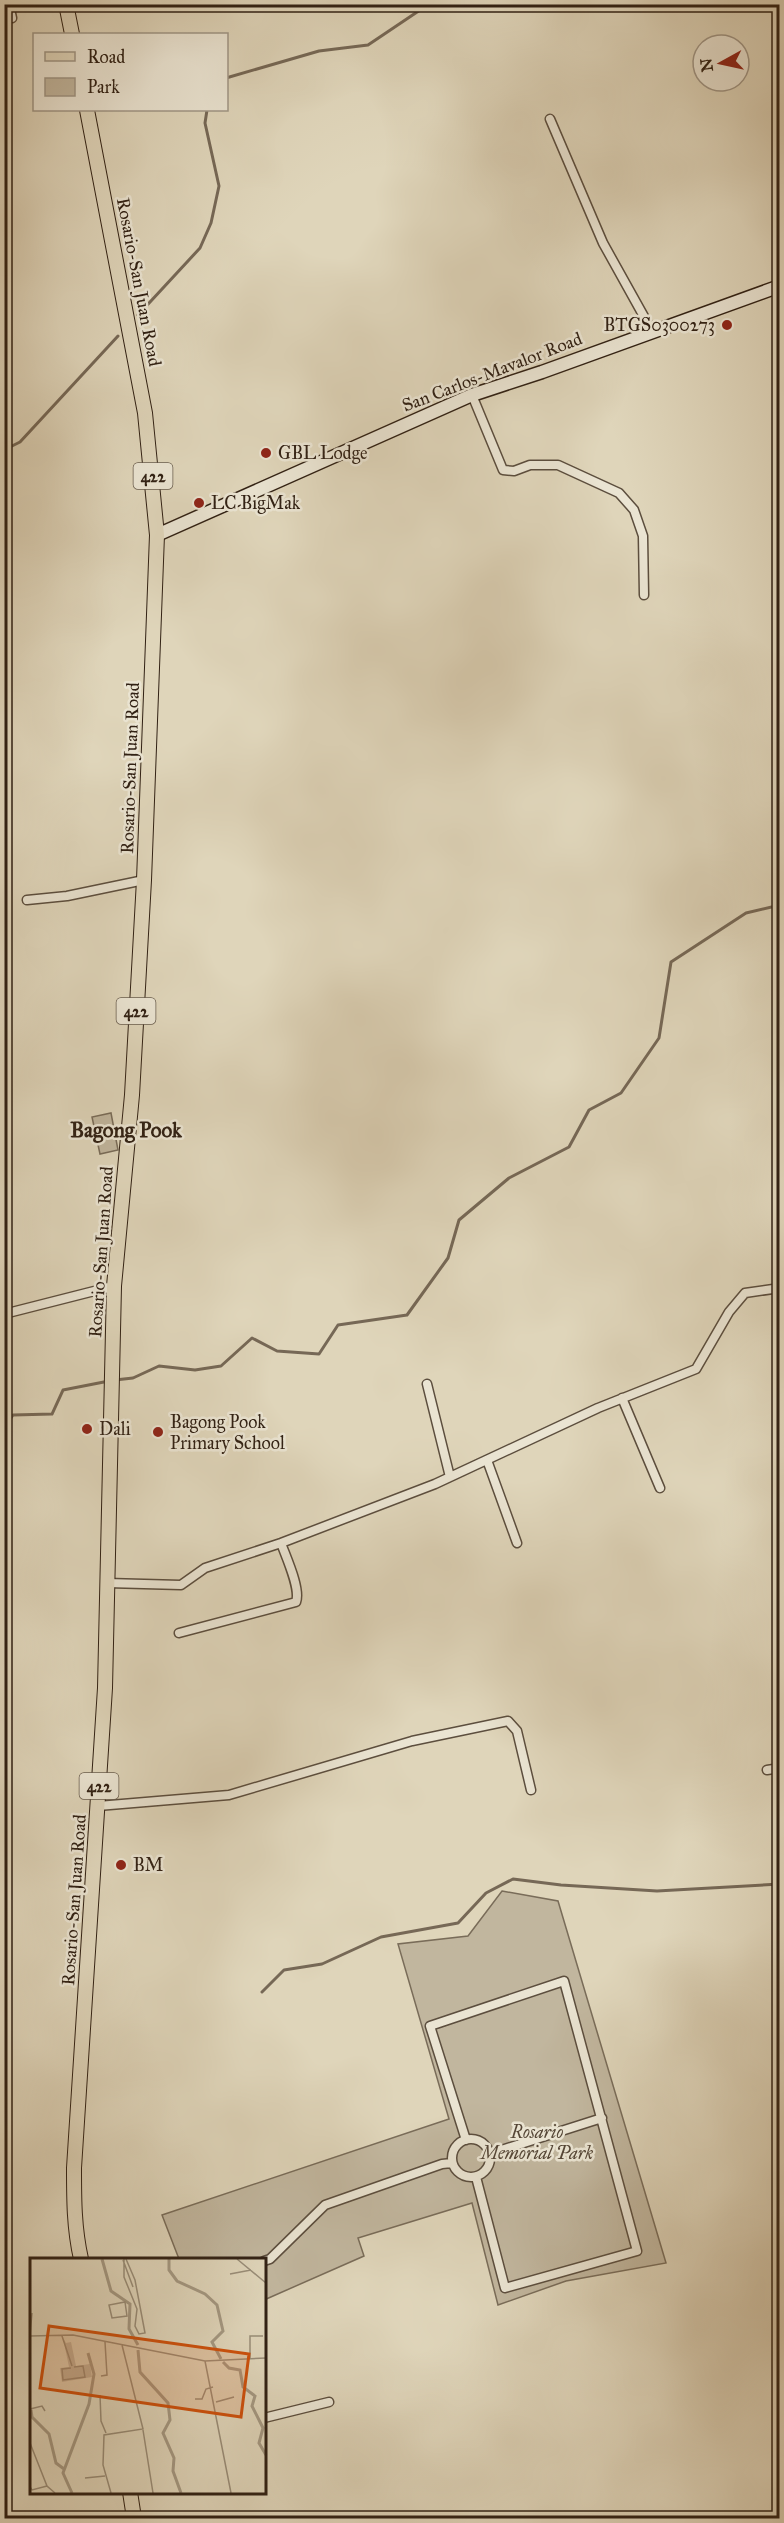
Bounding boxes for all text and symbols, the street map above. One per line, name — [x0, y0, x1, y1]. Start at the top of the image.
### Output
legend — [33, 33, 228, 111]
north arrow — [691, 33, 751, 93]
text: Road — [87, 46, 125, 68]
text: N — [696, 57, 717, 73]
text: Park — [87, 76, 120, 98]
street label: Rosario-San Juan Road — [111, 196, 166, 369]
place label: BTGS0300273 — [603, 314, 715, 336]
marker: BTGS0300273 — [720, 318, 734, 332]
street label: San Carlos-Mavalor Road — [399, 327, 585, 417]
place label: GBL Lodge — [278, 442, 368, 465]
marker: GBL Lodge — [259, 446, 273, 460]
road number: 422 — [134, 463, 172, 489]
place label: LC BigMak — [211, 492, 301, 515]
marker: LC BigMak — [192, 496, 206, 510]
street label: Rosario-San Juan Road — [116, 682, 145, 854]
road number: 422 — [116, 998, 156, 1024]
district label: Bagong Pook — [70, 1117, 183, 1143]
street label: Rosario-San Juan Road — [84, 1166, 119, 1338]
place label: Bagong Pook Primary School — [170, 1411, 285, 1454]
place label: Dali — [99, 1418, 131, 1440]
marker: Dali — [80, 1422, 94, 1436]
marker: Bagong Pook Primary School — [151, 1425, 165, 1439]
road number: 422 — [80, 1773, 118, 1799]
street label: Rosario-San Juan Road — [57, 1814, 92, 1986]
place label: BM — [133, 1854, 163, 1876]
marker: BM — [114, 1858, 128, 1872]
park label: Rosario Memorial Park — [479, 2121, 593, 2164]
inset map — [30, 2258, 266, 2493]

